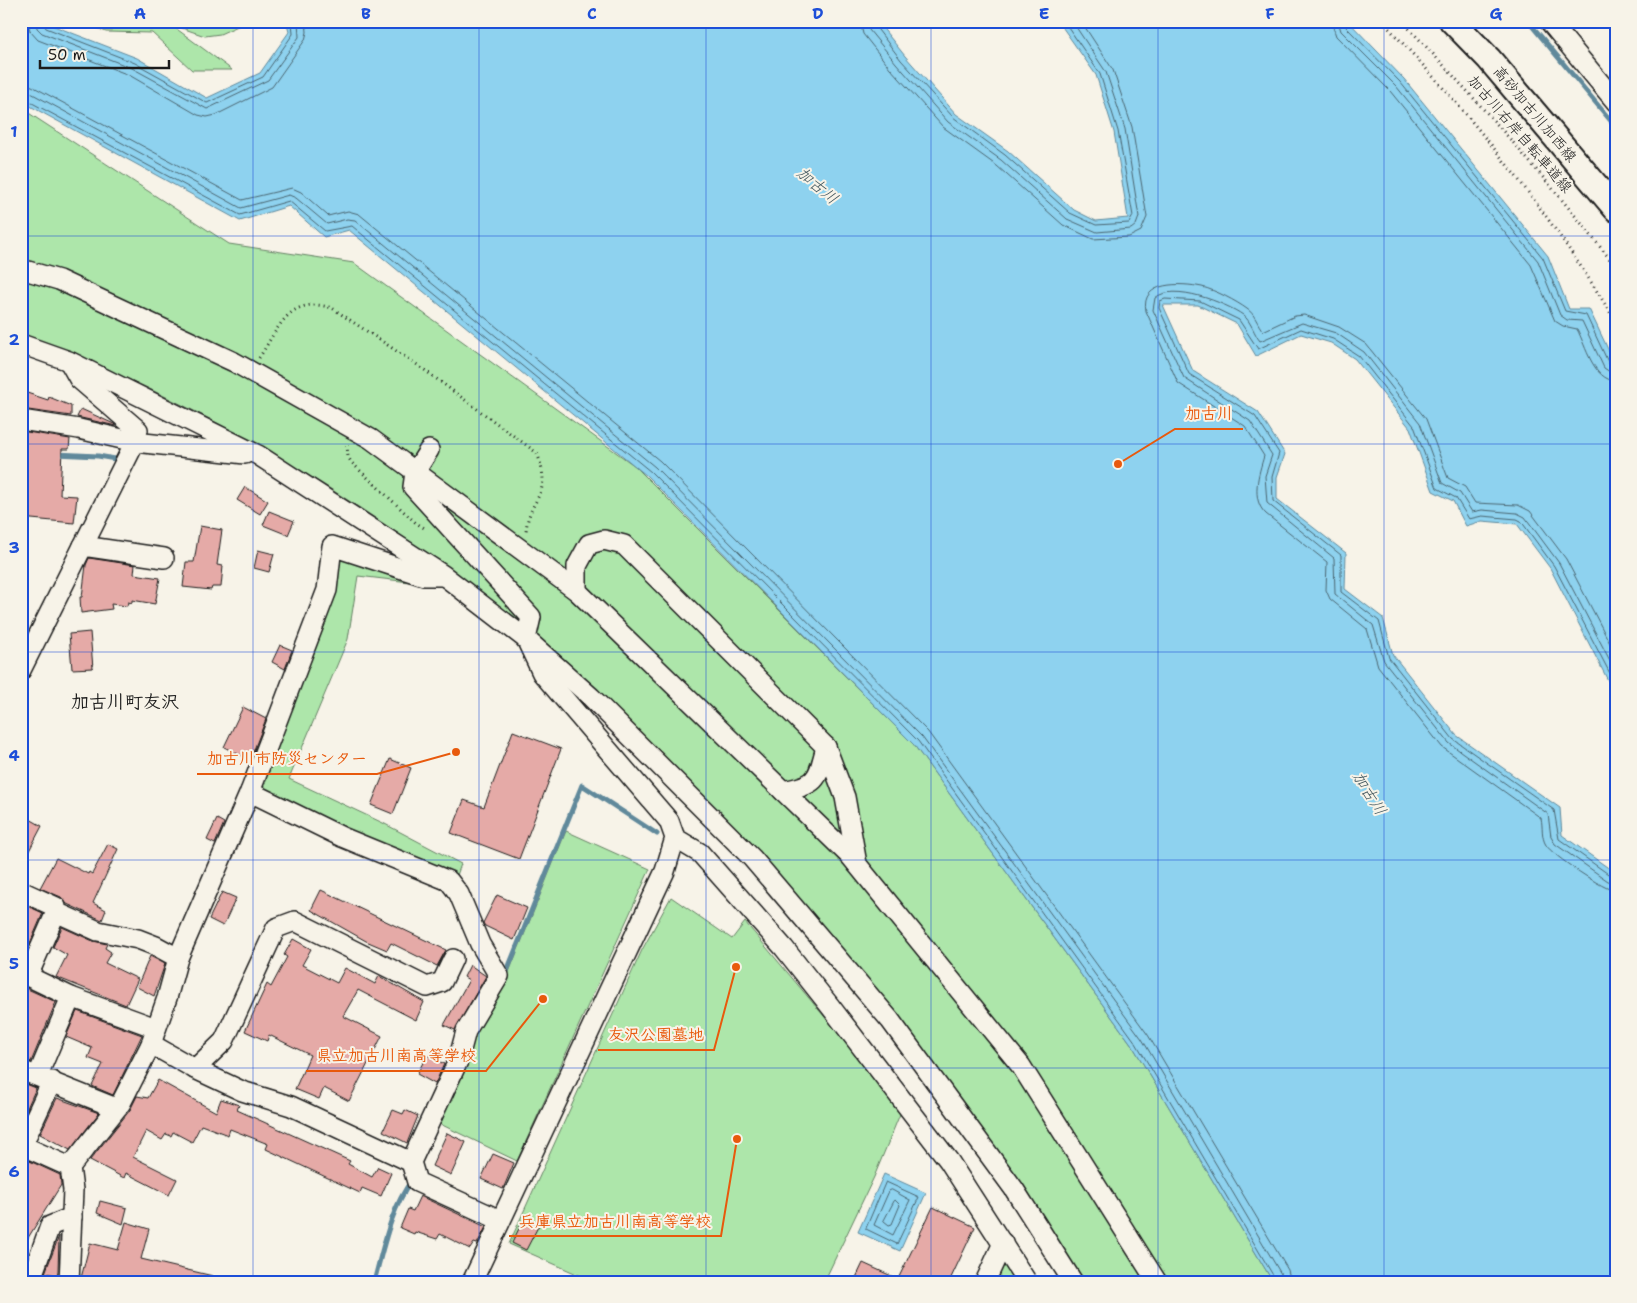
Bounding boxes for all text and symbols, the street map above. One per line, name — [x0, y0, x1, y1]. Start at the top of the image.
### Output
text: A — [134, 3, 146, 24]
text: B — [361, 3, 371, 24]
text: C — [587, 3, 597, 24]
text: D — [812, 3, 824, 24]
text: E — [1039, 3, 1049, 24]
text: F — [1265, 3, 1275, 24]
text: G — [1490, 3, 1503, 24]
scale bar — [40, 38, 169, 70]
text: 50 m — [48, 45, 86, 65]
street label: 高砂加古川加西線 — [1489, 62, 1581, 166]
street label: 加古川右岸自転車道線 — [1463, 71, 1577, 197]
text: 1 — [10, 121, 18, 142]
water label: 加古川 — [793, 162, 843, 209]
text: 2 — [8, 329, 20, 350]
callout: 加古川 — [1175, 398, 1243, 429]
text: 加古川 — [1185, 403, 1233, 424]
text: 3 — [8, 537, 20, 558]
district label: 加古川町友沢 — [71, 690, 179, 714]
callout: 加古川市防災センター — [197, 743, 377, 774]
text: 4 — [8, 745, 20, 766]
text: 加古川市防災センター — [207, 748, 367, 769]
water label: 加古川 — [1348, 767, 1391, 819]
text: 5 — [9, 953, 19, 974]
callout: 友沢公園墓地 — [598, 1019, 714, 1050]
text: 友沢公園墓地 — [608, 1024, 704, 1045]
callout: 県立加古川南高等学校 — [306, 1040, 486, 1071]
text: 県立加古川南高等学校 — [316, 1045, 476, 1066]
text: 6 — [8, 1161, 20, 1182]
callout: 兵庫県立加古川南高等学校 — [509, 1205, 721, 1236]
text: 兵庫県立加古川南高等学校 — [519, 1211, 711, 1232]

